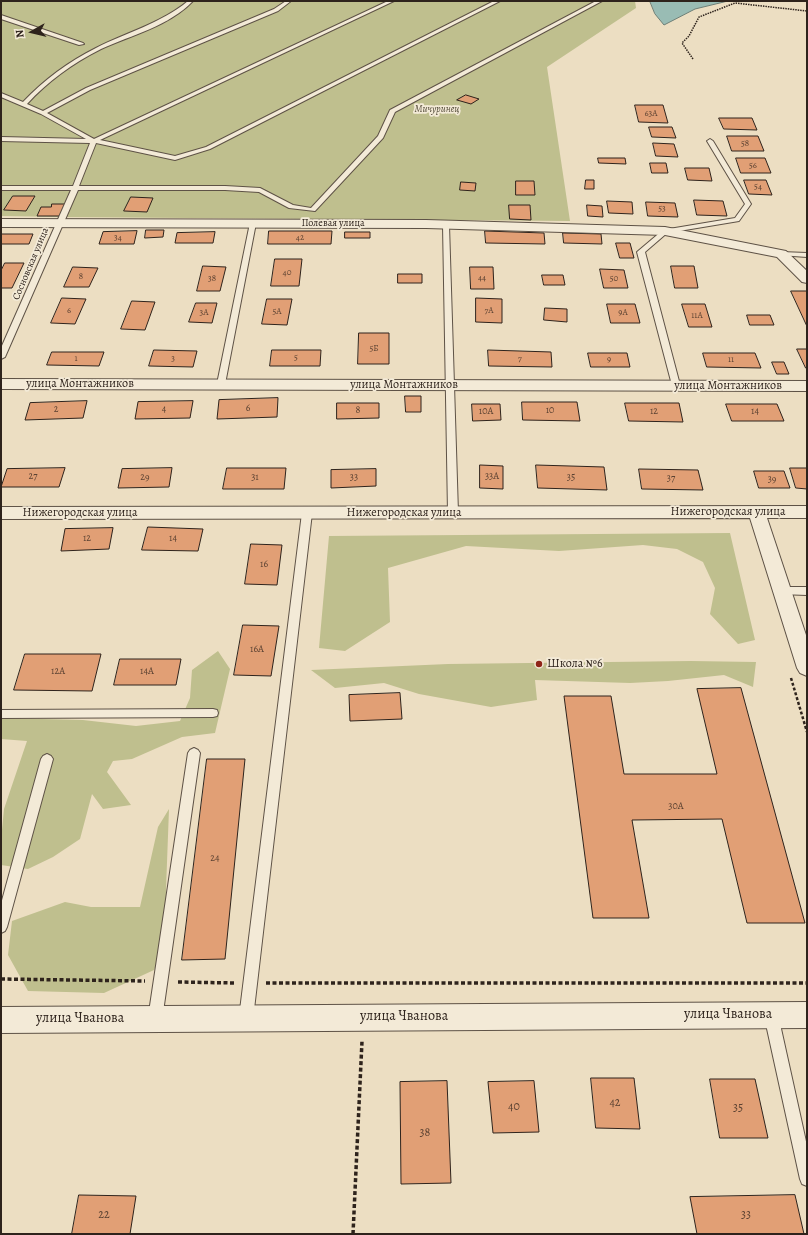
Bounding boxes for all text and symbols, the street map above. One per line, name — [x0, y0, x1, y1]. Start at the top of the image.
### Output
north arrow — [12, 12, 52, 52]
text: N — [12, 29, 28, 39]
park label: Мичуринец — [415, 104, 459, 116]
house number: 63А — [644, 109, 658, 119]
house number: 58 — [741, 139, 749, 149]
house number: 56 — [749, 161, 757, 171]
house number: 54 — [754, 182, 762, 192]
house number: 53 — [658, 204, 666, 214]
street label: Полевая улица — [301, 218, 365, 230]
street label: Сосновская улица — [10, 226, 52, 302]
house number: 34 — [114, 233, 122, 243]
house number: 42 — [296, 233, 304, 243]
house number: 40 — [283, 268, 291, 278]
house number: 8 — [79, 272, 83, 282]
house number: 44 — [478, 273, 486, 283]
house number: 38 — [208, 274, 216, 284]
house number: 50 — [610, 274, 618, 284]
house number: 6 — [67, 306, 71, 316]
house number: 7А — [484, 306, 494, 316]
house number: 5А — [272, 307, 282, 317]
house number: 3А — [200, 308, 208, 318]
house number: 9А — [618, 308, 628, 318]
house number: 11А — [691, 311, 703, 321]
house number: 5Б — [369, 344, 379, 354]
house number: 5 — [294, 353, 298, 363]
house number: 1 — [74, 354, 78, 364]
house number: 3 — [171, 354, 175, 364]
house number: 7 — [518, 354, 522, 364]
house number: 9 — [607, 355, 611, 365]
house number: 11 — [728, 355, 734, 365]
street label: улица Монтажников — [26, 377, 134, 391]
street label: улица Монтажников — [350, 378, 458, 392]
street label: улица Монтажников — [674, 379, 782, 393]
house number: 6 — [246, 403, 250, 415]
house number: 2 — [54, 404, 58, 416]
house number: 4 — [162, 404, 166, 416]
house number: 8 — [356, 405, 360, 417]
house number: 10 — [546, 405, 554, 417]
house number: 10А — [479, 406, 493, 418]
house number: 12 — [650, 406, 658, 418]
house number: 14 — [751, 406, 759, 418]
house number: 27 — [29, 471, 37, 483]
house number: 33А — [485, 471, 499, 483]
house number: 29 — [140, 472, 150, 484]
house number: 31 — [251, 472, 259, 484]
house number: 33 — [350, 472, 358, 484]
house number: 35 — [567, 472, 575, 484]
house number: 37 — [667, 473, 675, 485]
house number: 39 — [768, 474, 776, 486]
street label: Нижегородская улица — [670, 505, 786, 519]
street label: Нижегородская улица — [22, 506, 138, 520]
street label: Нижегородская улица — [346, 506, 462, 520]
house number: 12 — [83, 533, 91, 545]
house number: 14 — [169, 533, 177, 545]
house number: 16 — [260, 559, 268, 571]
house number: 16А — [250, 644, 264, 656]
place label: Школа №6 — [547, 657, 603, 671]
marker: Школа №6 — [534, 659, 544, 669]
house number: 12А — [51, 666, 65, 678]
house number: 14А — [140, 666, 154, 678]
house number: 30А — [668, 801, 684, 813]
house number: 24 — [210, 853, 220, 865]
street label: улица Чванова — [684, 1007, 772, 1023]
street label: улица Чванова — [360, 1009, 448, 1025]
street label: улица Чванова — [36, 1011, 124, 1027]
house number: 42 — [609, 1096, 621, 1110]
house number: 40 — [508, 1100, 520, 1114]
house number: 35 — [733, 1101, 743, 1115]
house number: 38 — [420, 1126, 430, 1140]
house number: 22 — [98, 1208, 110, 1222]
house number: 33 — [741, 1208, 751, 1222]

